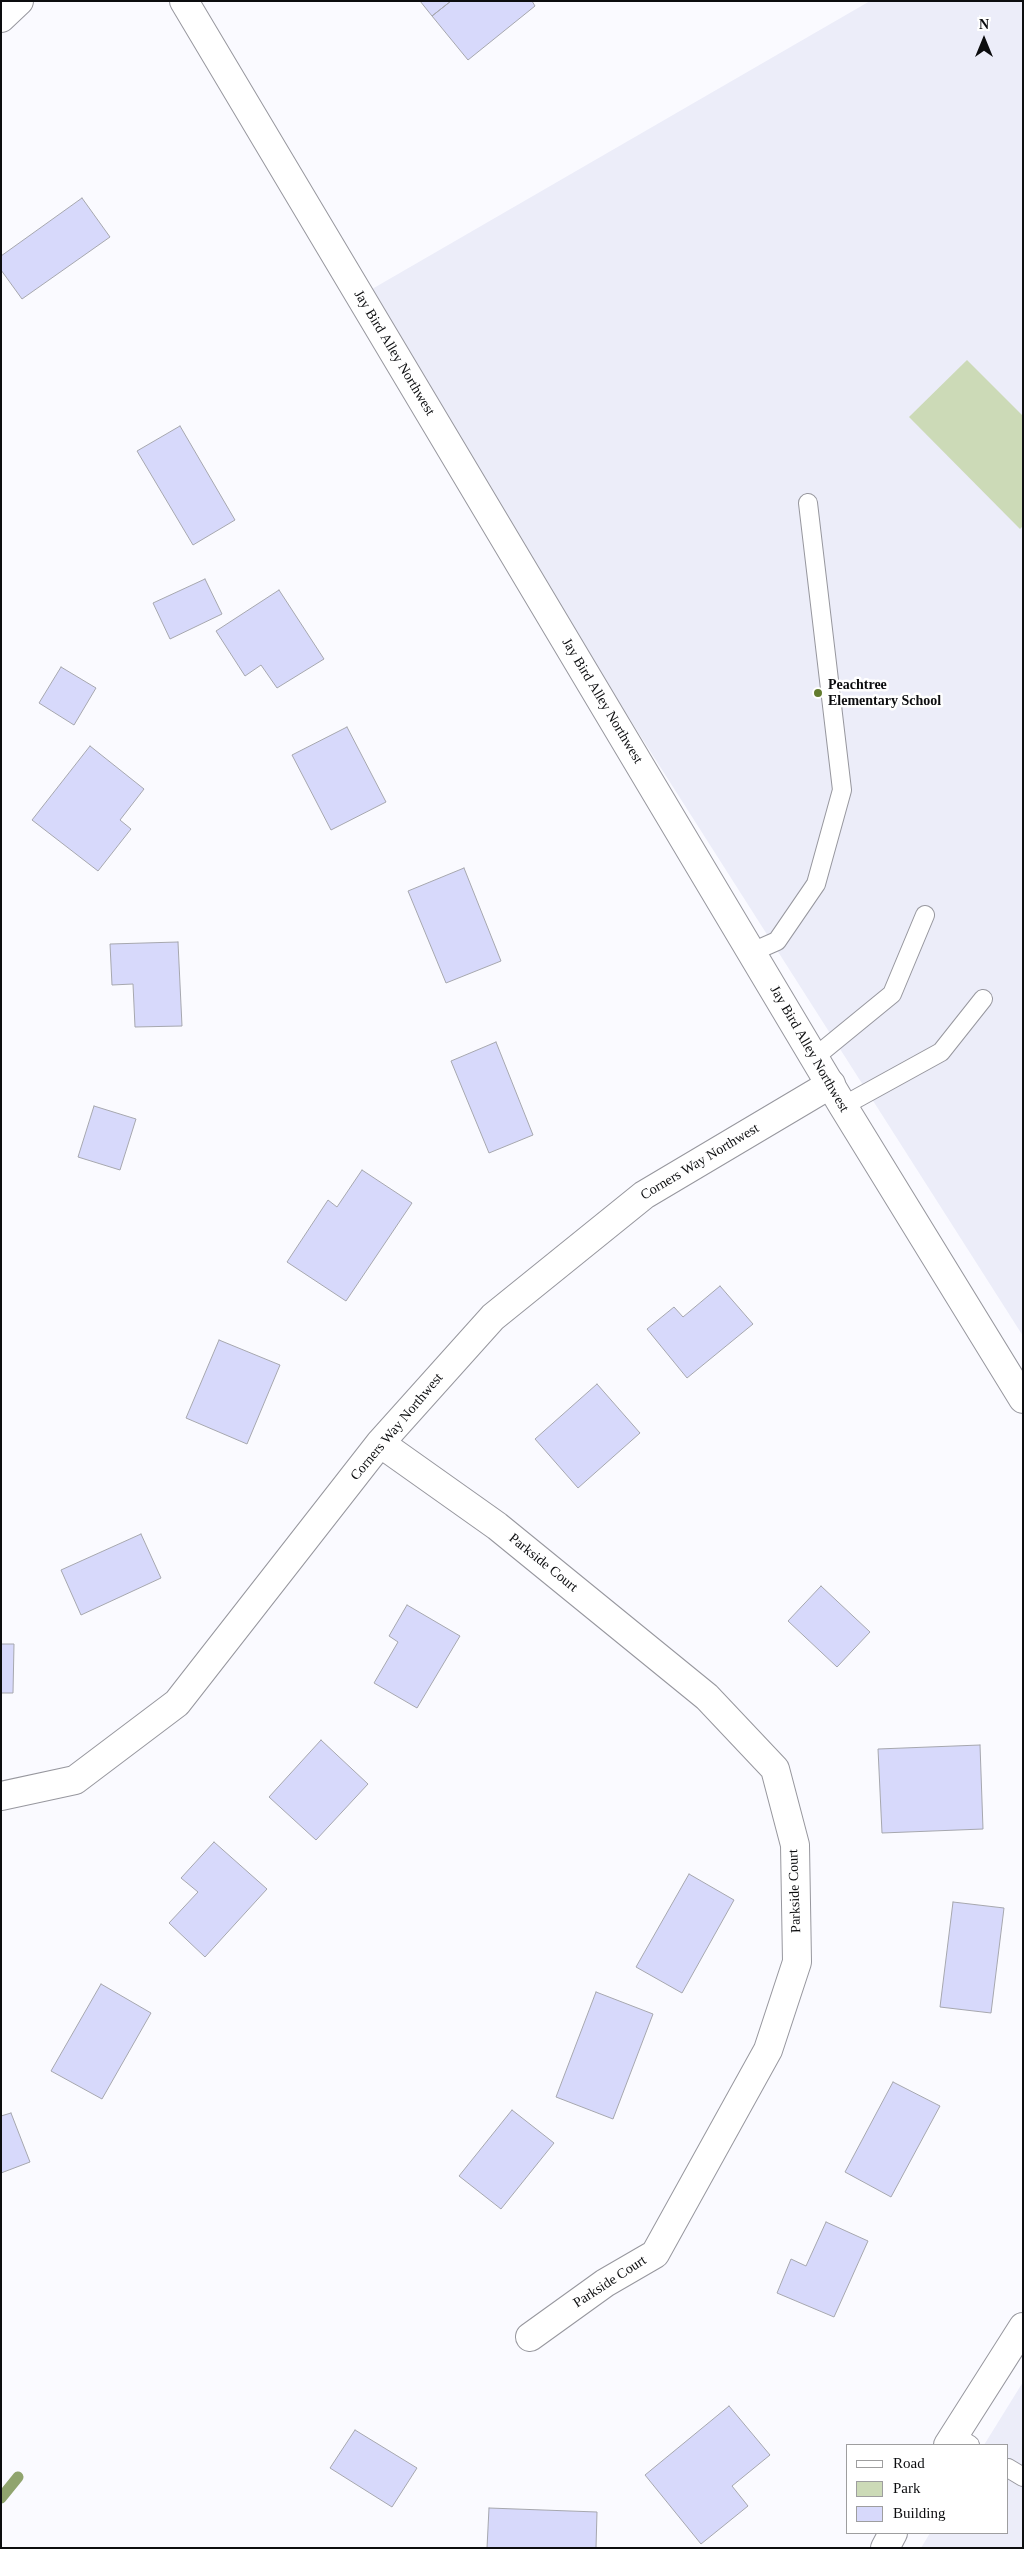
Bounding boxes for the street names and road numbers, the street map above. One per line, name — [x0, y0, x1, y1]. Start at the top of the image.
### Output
street label: Jay Bird Alley Northwest — [350, 287, 438, 419]
street label: Jay Bird Alley Northwest — [558, 635, 646, 767]
street label: Jay Bird Alley Northwest — [766, 983, 852, 1115]
street label: Corners Way Northwest — [638, 1120, 762, 1204]
street label: Corners Way Northwest — [347, 1370, 447, 1484]
street label: Parkside Court — [505, 1530, 581, 1596]
street label: Parkside Court — [785, 1849, 805, 1933]
street label: Parkside Court — [570, 2252, 650, 2312]

